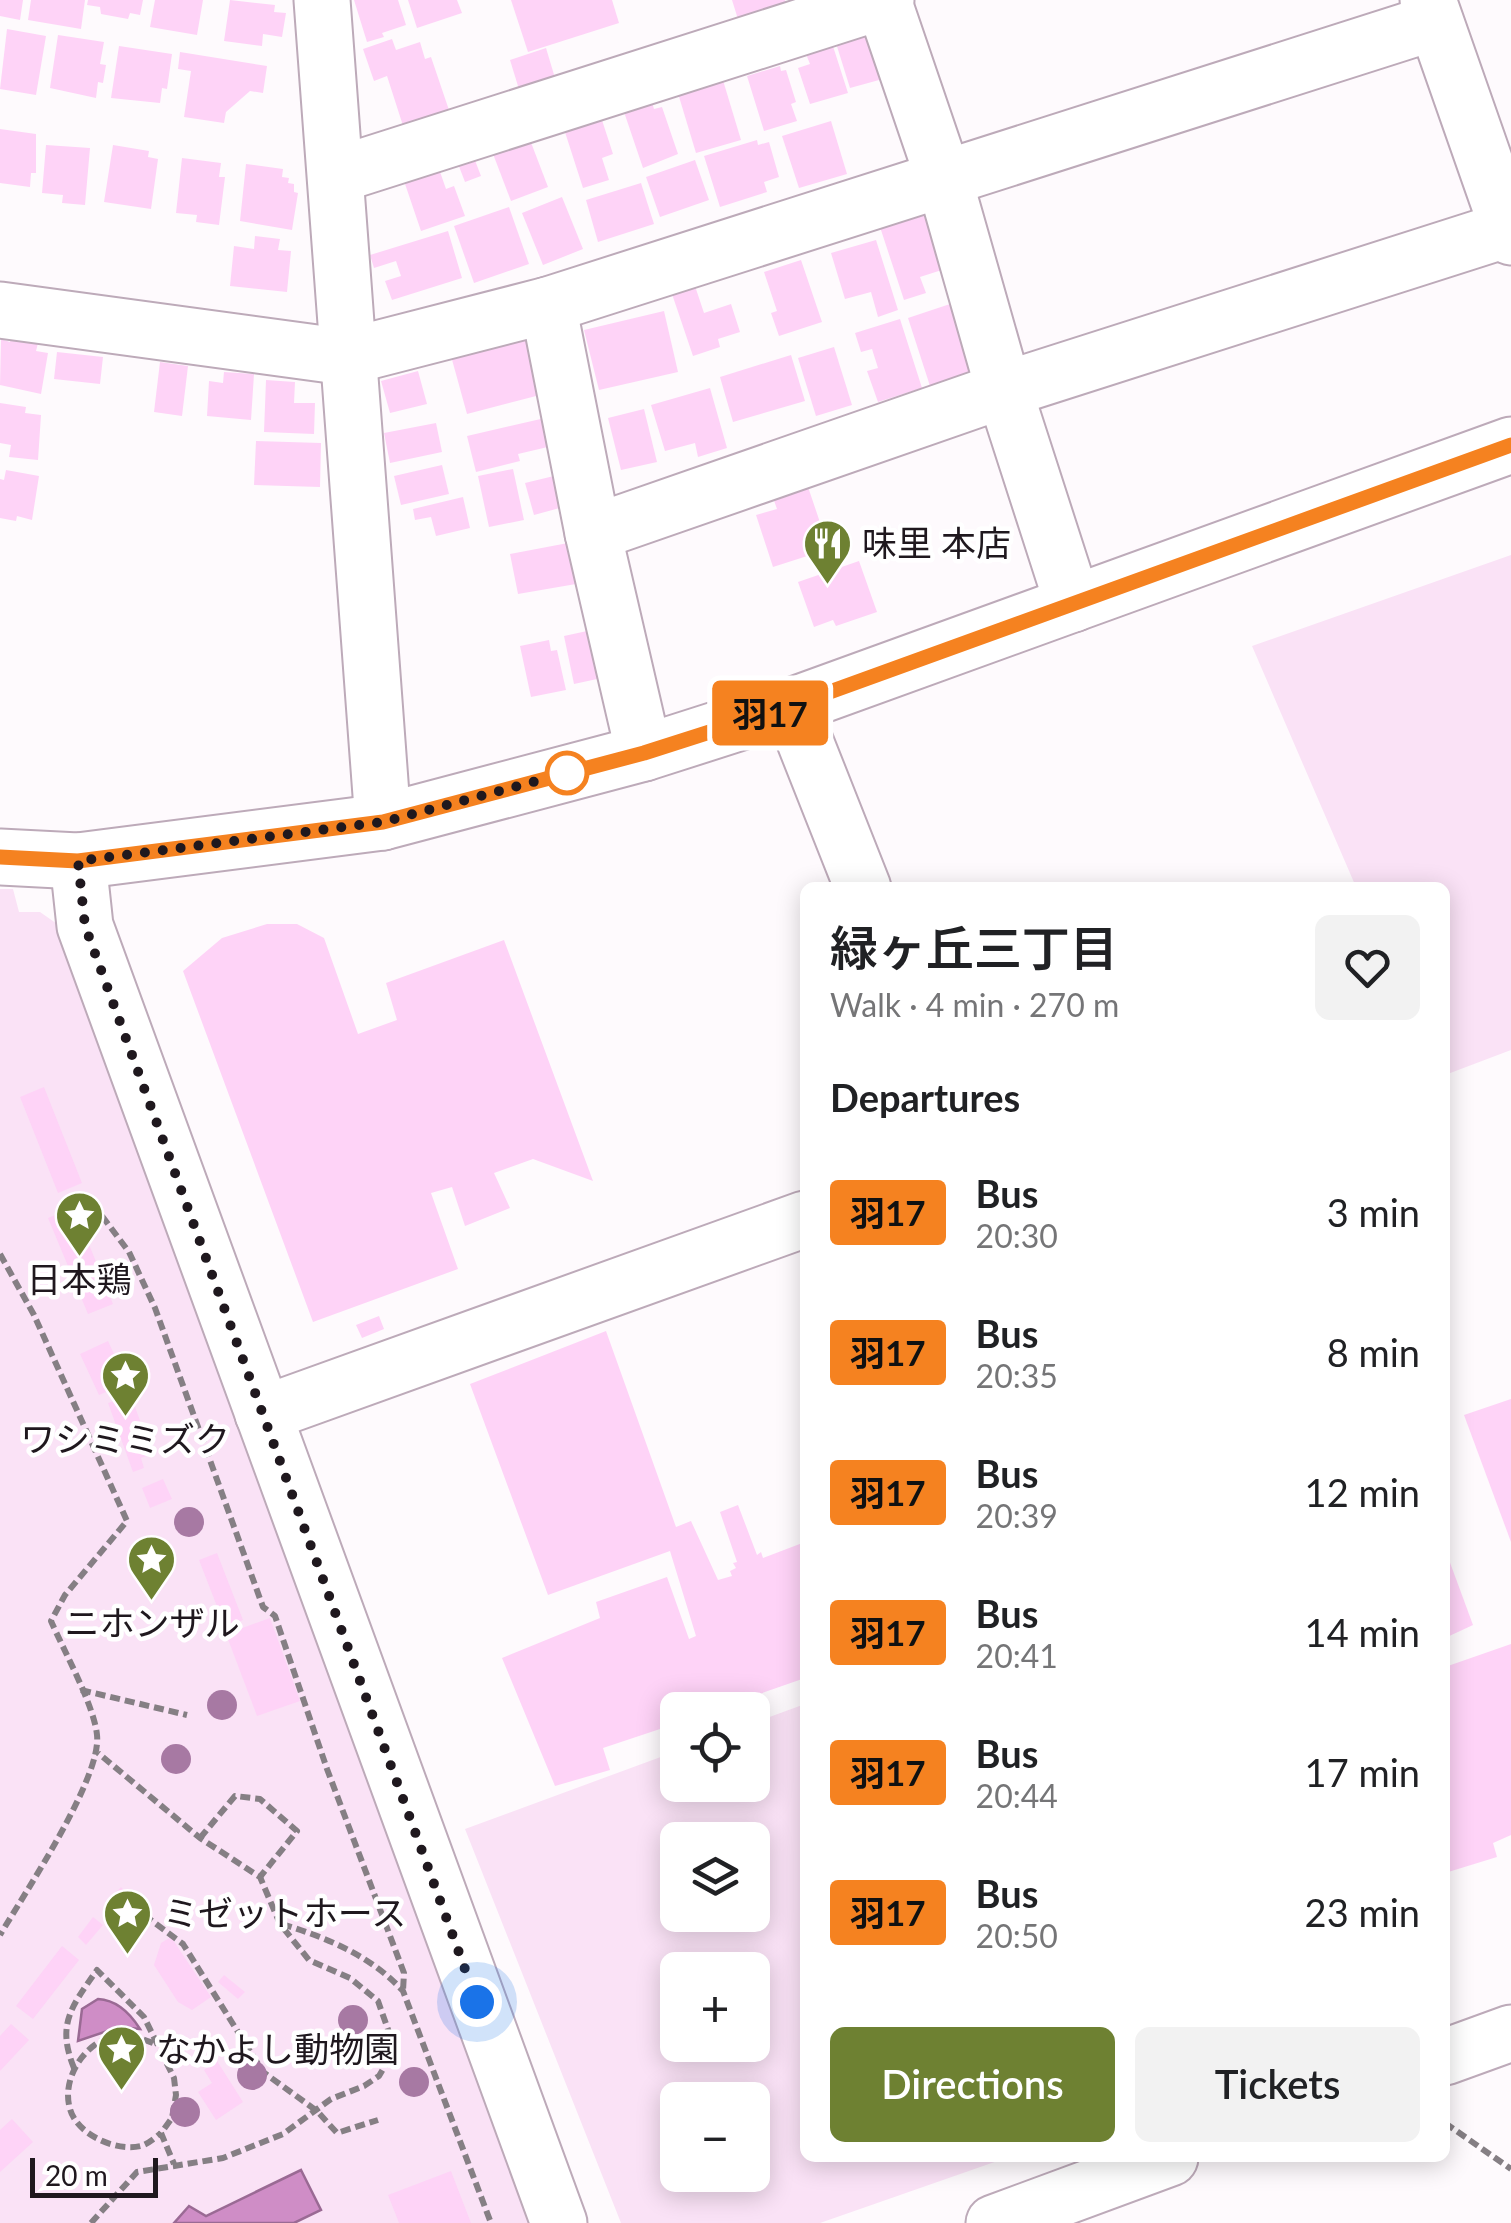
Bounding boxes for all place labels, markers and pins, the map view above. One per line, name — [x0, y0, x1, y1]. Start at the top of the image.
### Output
restaurant icon: 味里 本店 — [801, 518, 853, 586]
place label: 味里 本店 — [862, 521, 1011, 563]
unlabelled marker — [546, 752, 588, 794]
place icon: 日本鶏 — [53, 1190, 105, 1258]
place label: 日本鶏 — [26, 1257, 132, 1299]
place icon: ワシミミズク — [99, 1350, 151, 1418]
place label: ワシミミズク — [20, 1417, 230, 1459]
place icon: ニホンザル — [126, 1534, 178, 1602]
place label: ニホンザル — [64, 1601, 240, 1643]
place icon: ミゼットホース — [102, 1888, 154, 1956]
place label: ミゼットホース — [163, 1891, 406, 1933]
place icon: なかよし動物園 — [95, 2024, 147, 2092]
place label: なかよし動物園 — [156, 2027, 399, 2069]

